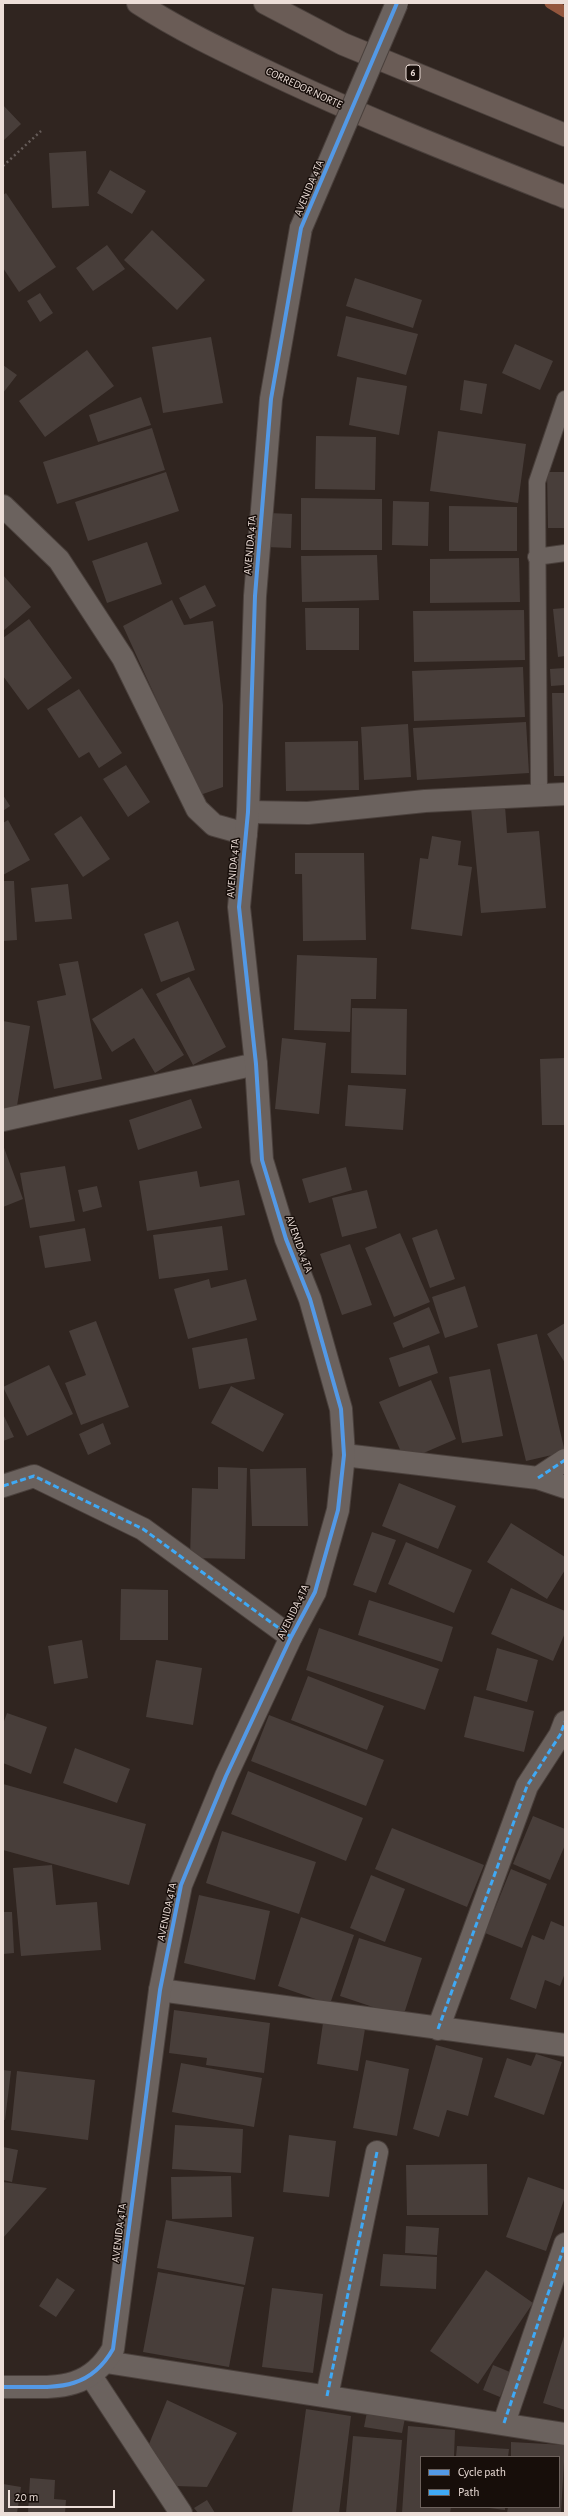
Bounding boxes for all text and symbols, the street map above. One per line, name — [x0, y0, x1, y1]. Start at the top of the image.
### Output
street label: CORREDOR NORTE — [264, 64, 344, 112]
road number: 6 — [406, 65, 420, 81]
street label: AVENIDA 4TA — [291, 158, 327, 218]
street label: AVENIDA 4TA — [241, 515, 259, 575]
street label: AVENIDA 4TA — [224, 838, 242, 898]
street label: AVENIDA 4TA — [283, 1214, 315, 1274]
street label: AVENIDA 4TA — [274, 1582, 312, 1642]
street label: AVENIDA 4TA — [154, 1881, 180, 1943]
street label: AVENIDA 4TA — [109, 2203, 129, 2263]
legend — [420, 2456, 560, 2508]
text: Cycle path — [458, 2466, 506, 2478]
scale bar — [10, 2482, 117, 2508]
text: Path — [458, 2486, 480, 2498]
text: 20 m — [15, 2491, 38, 2503]

